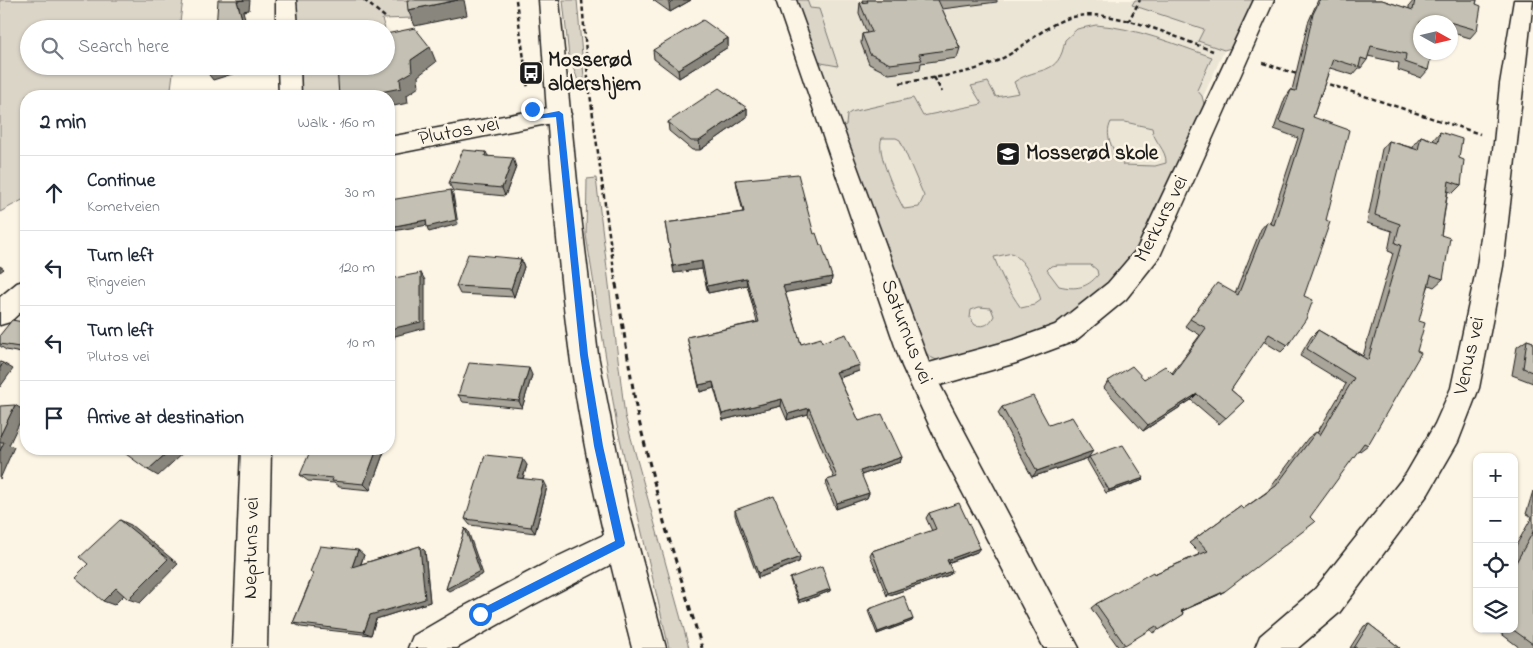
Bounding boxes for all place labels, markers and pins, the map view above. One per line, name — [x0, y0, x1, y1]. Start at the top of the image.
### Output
place label: Mosserød aldershjem — [548, 46, 641, 100]
bus stop icon: Mosserød aldershjem — [518, 60, 544, 86]
place label: Mosserød skole — [1026, 139, 1159, 169]
school or university icon: Mosserød skole — [995, 141, 1021, 167]

